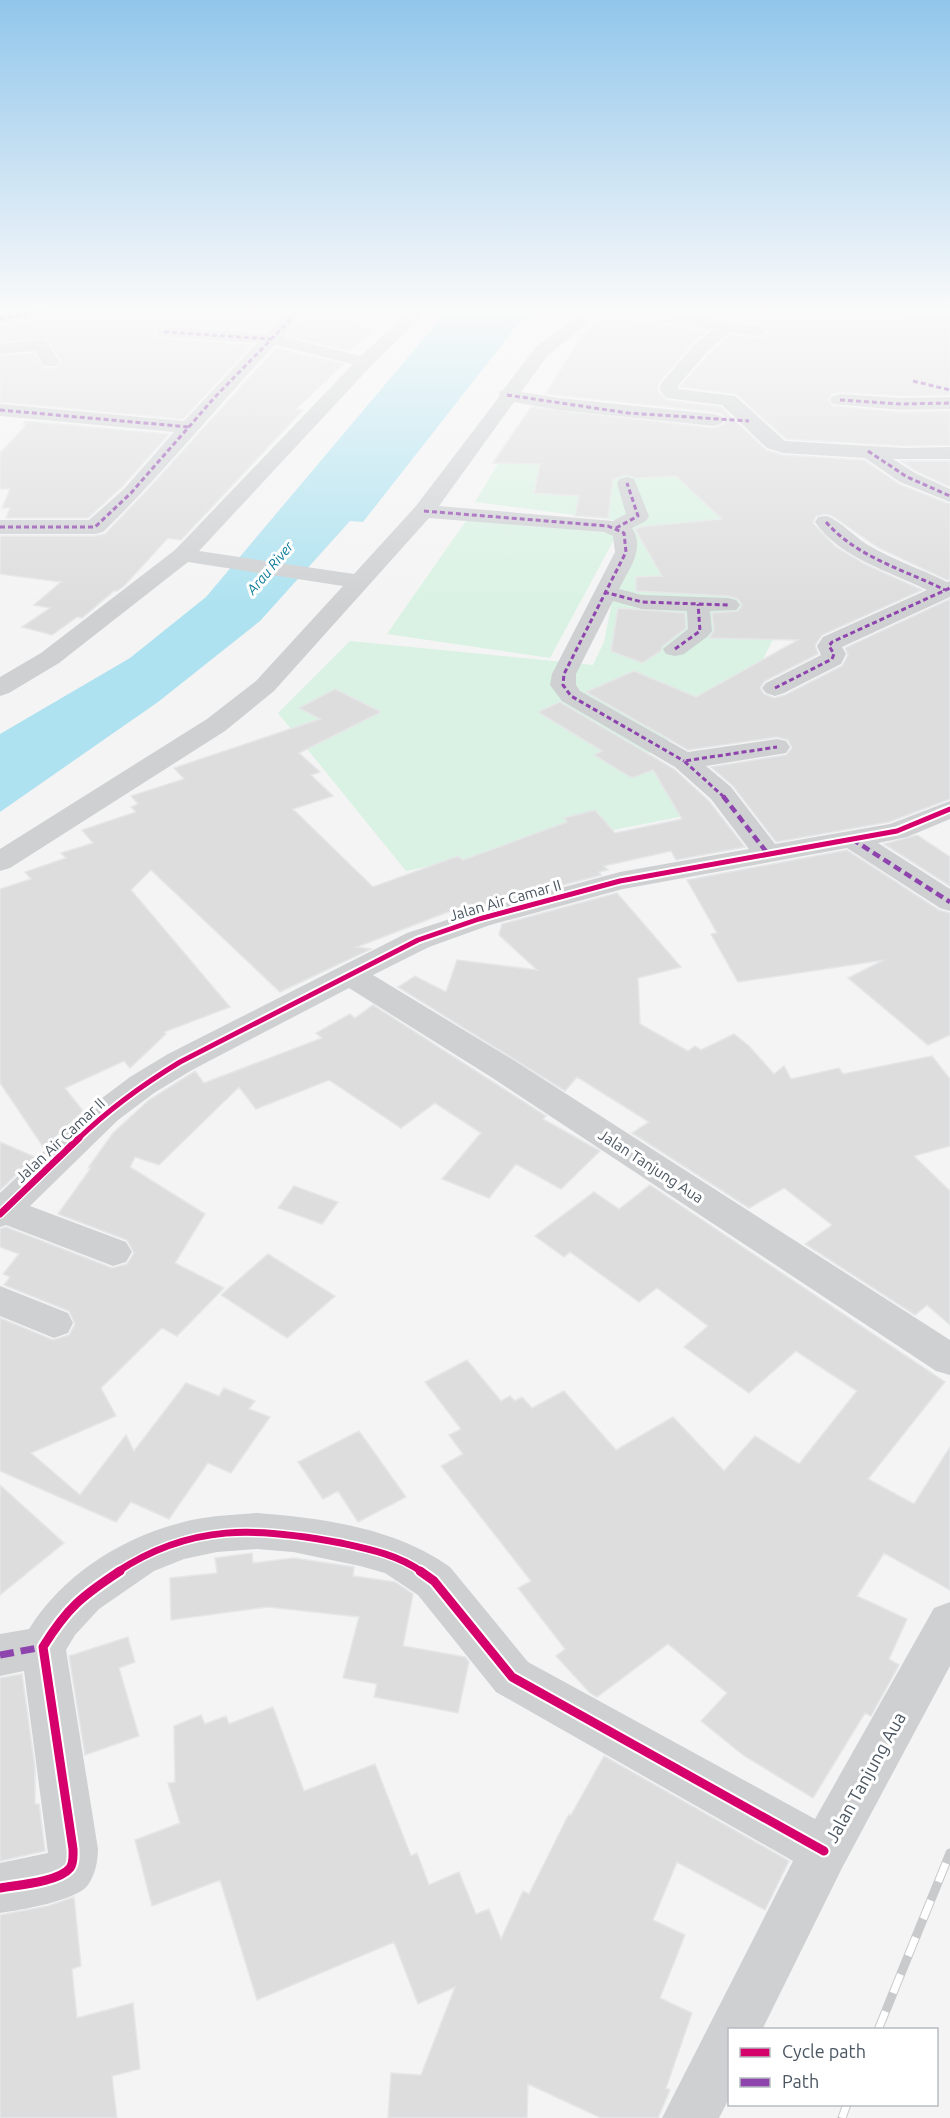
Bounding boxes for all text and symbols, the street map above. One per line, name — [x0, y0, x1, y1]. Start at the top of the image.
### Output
water label: Arau River — [243, 538, 297, 598]
street label: Jalan Air Camar II — [447, 876, 563, 924]
street label: Jalan Air Camar II — [12, 1094, 108, 1186]
street label: Jalan Tanjung Aua — [595, 1126, 707, 1206]
street label: Jalan Tanjung Aua — [821, 1708, 909, 1846]
legend — [728, 2028, 938, 2106]
text: Cycle path — [782, 2041, 866, 2061]
text: Path — [782, 2071, 819, 2091]

